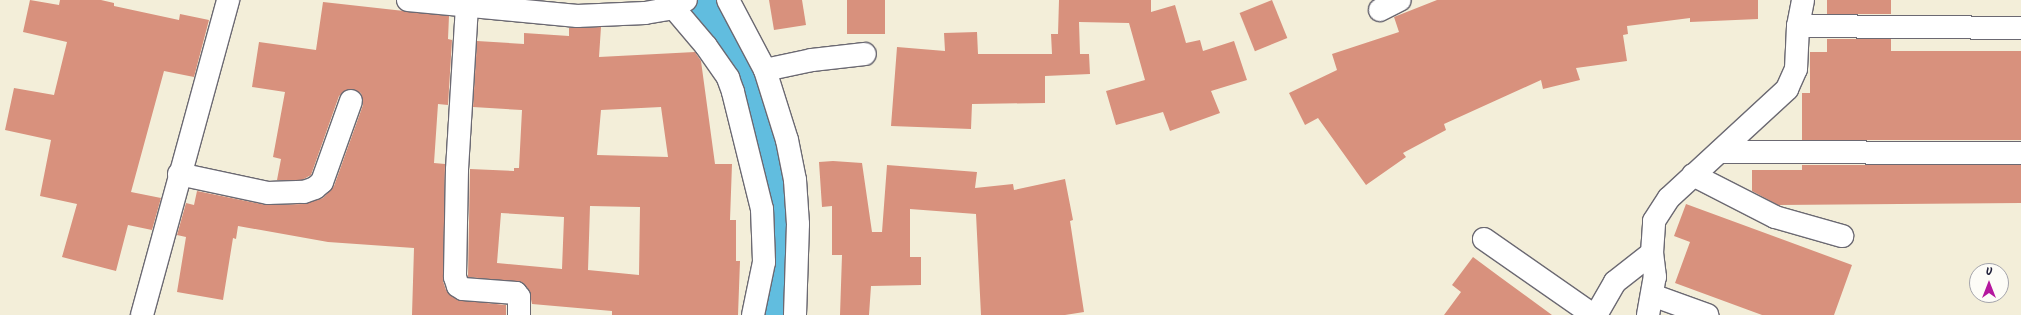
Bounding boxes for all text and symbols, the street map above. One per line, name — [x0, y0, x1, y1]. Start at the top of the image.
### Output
north arrow — [1969, 263, 2009, 303]
text: U — [1986, 263, 1992, 281]

